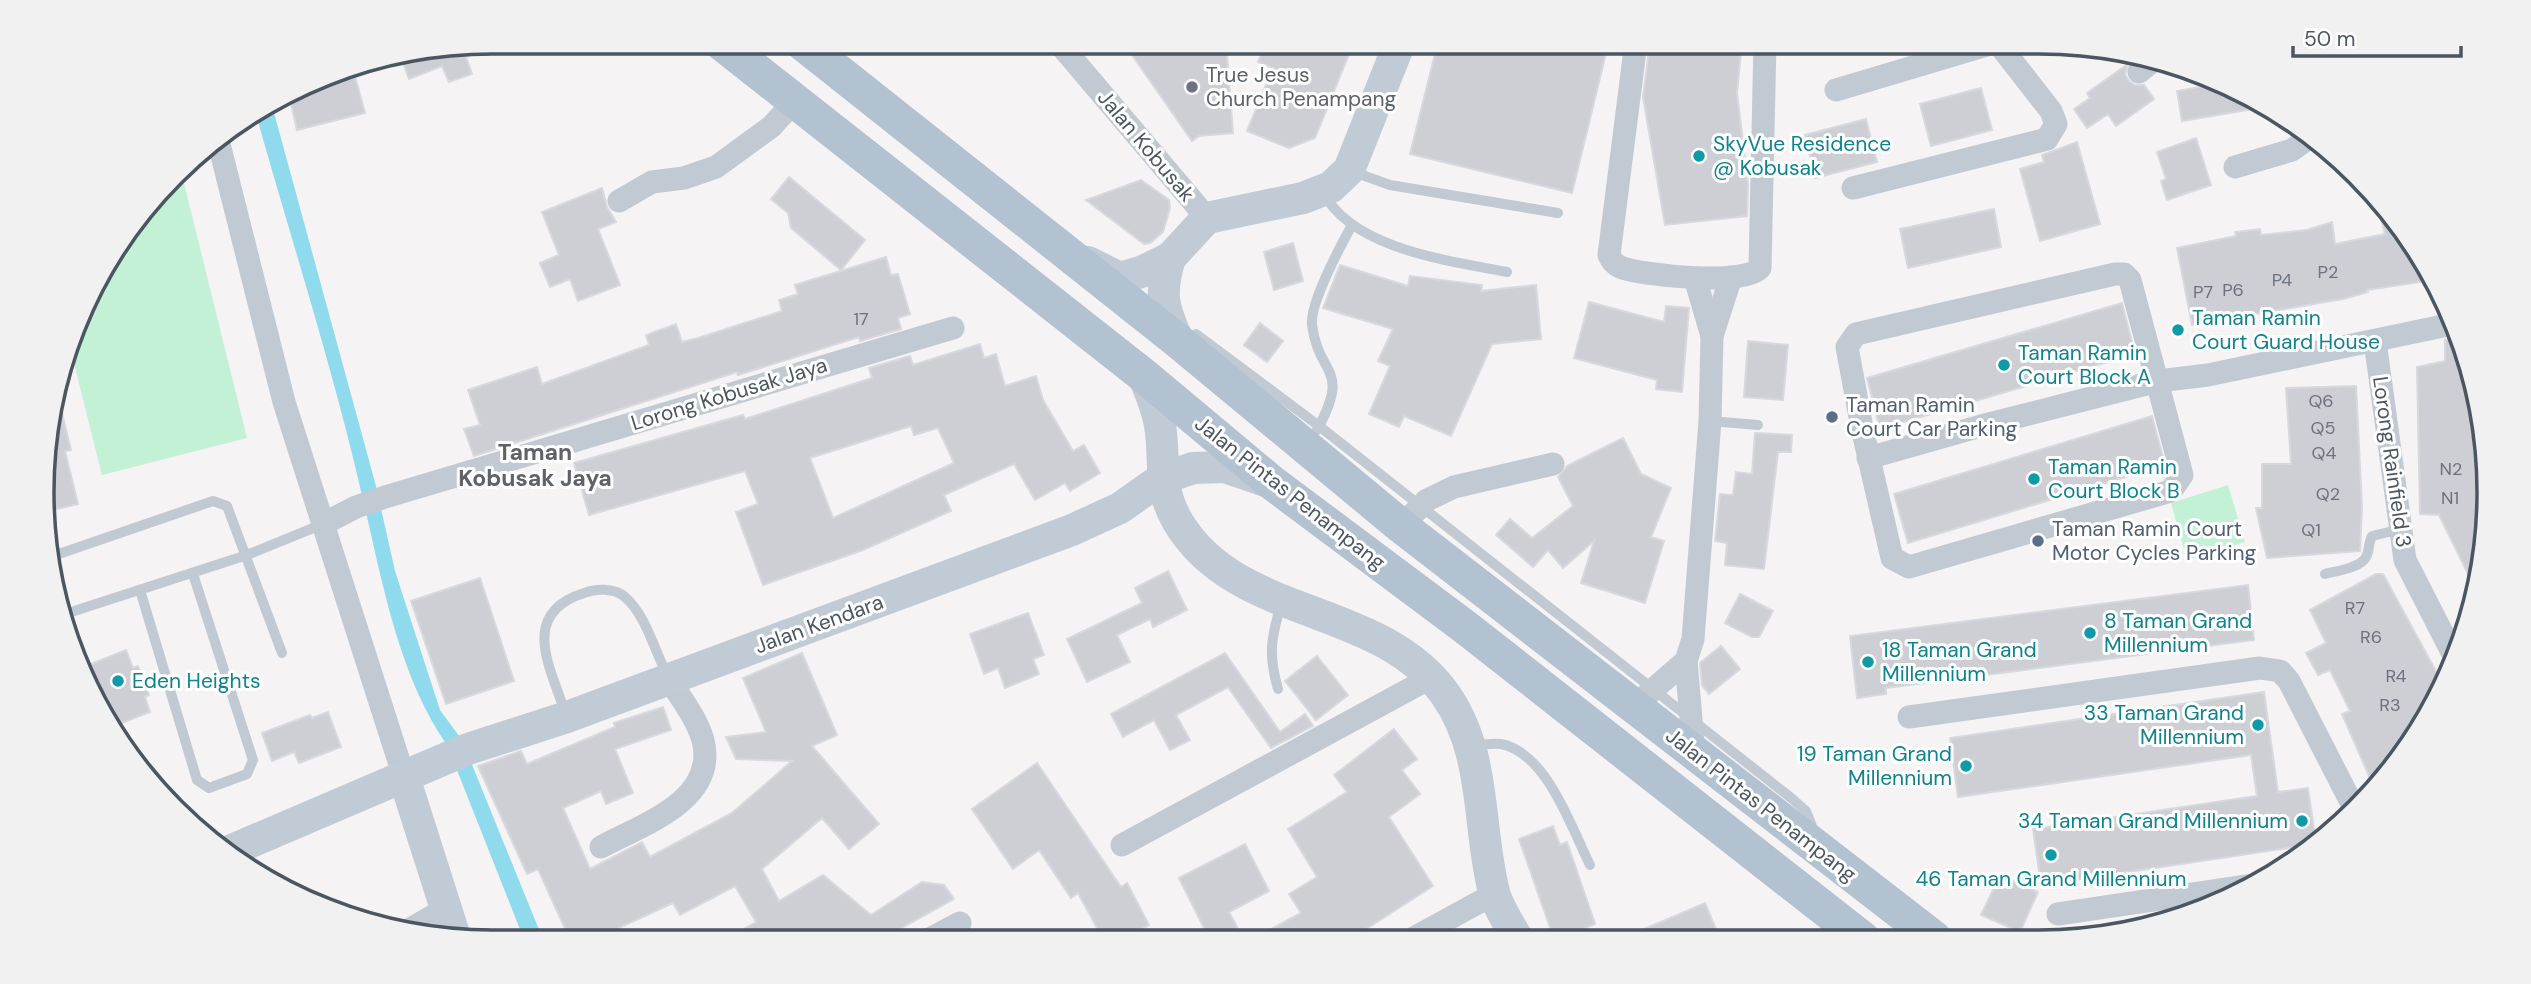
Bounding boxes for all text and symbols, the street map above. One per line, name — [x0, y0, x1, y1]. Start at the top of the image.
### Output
scale bar — [2293, 14, 2461, 58]
text: 50 m — [2304, 25, 2355, 53]
place label: True Jesus Church Penampang — [1206, 61, 1397, 113]
marker: True Jesus Church Penampang — [1184, 79, 1200, 95]
street label: Jalan Kobusak — [1091, 84, 1201, 208]
place label: SkyVue Residence @ Kobusak — [1713, 130, 1891, 182]
marker: SkyVue Residence @ Kobusak — [1691, 148, 1707, 164]
house number: P2 — [2318, 260, 2338, 284]
house number: P4 — [2272, 268, 2292, 292]
house number: P6 — [2222, 278, 2244, 302]
house number: P7 — [2193, 280, 2213, 304]
place label: Taman Ramin Court Guard House — [2192, 304, 2380, 356]
house number: 17 — [853, 307, 869, 331]
marker: Taman Ramin Court Guard House — [2170, 322, 2186, 338]
place label: Taman Ramin Court Block A — [2018, 339, 2151, 391]
street label: Lorong Kobusak Jaya — [628, 351, 830, 437]
marker: Taman Ramin Court Block A — [1996, 357, 2012, 373]
street label: Lorong Rainfield 3 — [2366, 375, 2418, 549]
house number: Q6 — [2308, 389, 2334, 413]
place label: Taman Ramin Court Car Parking — [1846, 391, 2018, 443]
marker: Taman Ramin Court Car Parking — [1824, 409, 1840, 425]
street label: Jalan Pintas Penampang — [1189, 410, 1391, 576]
house number: Q5 — [2311, 416, 2335, 440]
district label: Taman Kobusak Jaya — [458, 437, 612, 493]
house number: Q4 — [2312, 441, 2337, 465]
place label: Taman Ramin Court Block B — [2048, 453, 2180, 505]
house number: N2 — [2440, 457, 2462, 481]
marker: Taman Ramin Court Block B — [2026, 471, 2042, 487]
house number: Q2 — [2316, 482, 2340, 506]
house number: N1 — [2441, 486, 2459, 510]
place label: Taman Ramin Court Motor Cycles Parking — [2052, 515, 2257, 567]
house number: Q1 — [2301, 518, 2321, 542]
marker: Taman Ramin Court Motor Cycles Parking — [2030, 533, 2046, 549]
street label: Jalan Kendara — [751, 588, 887, 660]
house number: R7 — [2345, 596, 2365, 620]
place label: 8 Taman Grand Millennium — [2104, 607, 2252, 659]
marker: 8 Taman Grand Millennium — [2082, 625, 2098, 641]
house number: R6 — [2360, 625, 2382, 649]
place label: 18 Taman Grand Millennium — [1882, 636, 2037, 688]
marker: 18 Taman Grand Millennium — [1860, 654, 1876, 670]
house number: R4 — [2385, 664, 2407, 688]
place label: Eden Heights — [132, 667, 260, 695]
marker: Eden Heights — [110, 673, 126, 689]
house number: R3 — [2379, 693, 2401, 717]
place label: 33 Taman Grand Millennium — [2084, 699, 2244, 751]
marker: 33 Taman Grand Millennium — [2250, 717, 2266, 733]
street label: Jalan Pintas Penampang — [1660, 722, 1862, 888]
place label: 19 Taman Grand Millennium — [1797, 740, 1952, 792]
marker: 19 Taman Grand Millennium — [1958, 758, 1974, 774]
place label: 34 Taman Grand Millennium — [2018, 807, 2288, 835]
marker: 34 Taman Grand Millennium — [2294, 813, 2310, 829]
marker: 46 Taman Grand Millennium — [2043, 847, 2059, 863]
place label: 46 Taman Grand Millennium — [1916, 865, 2186, 893]

